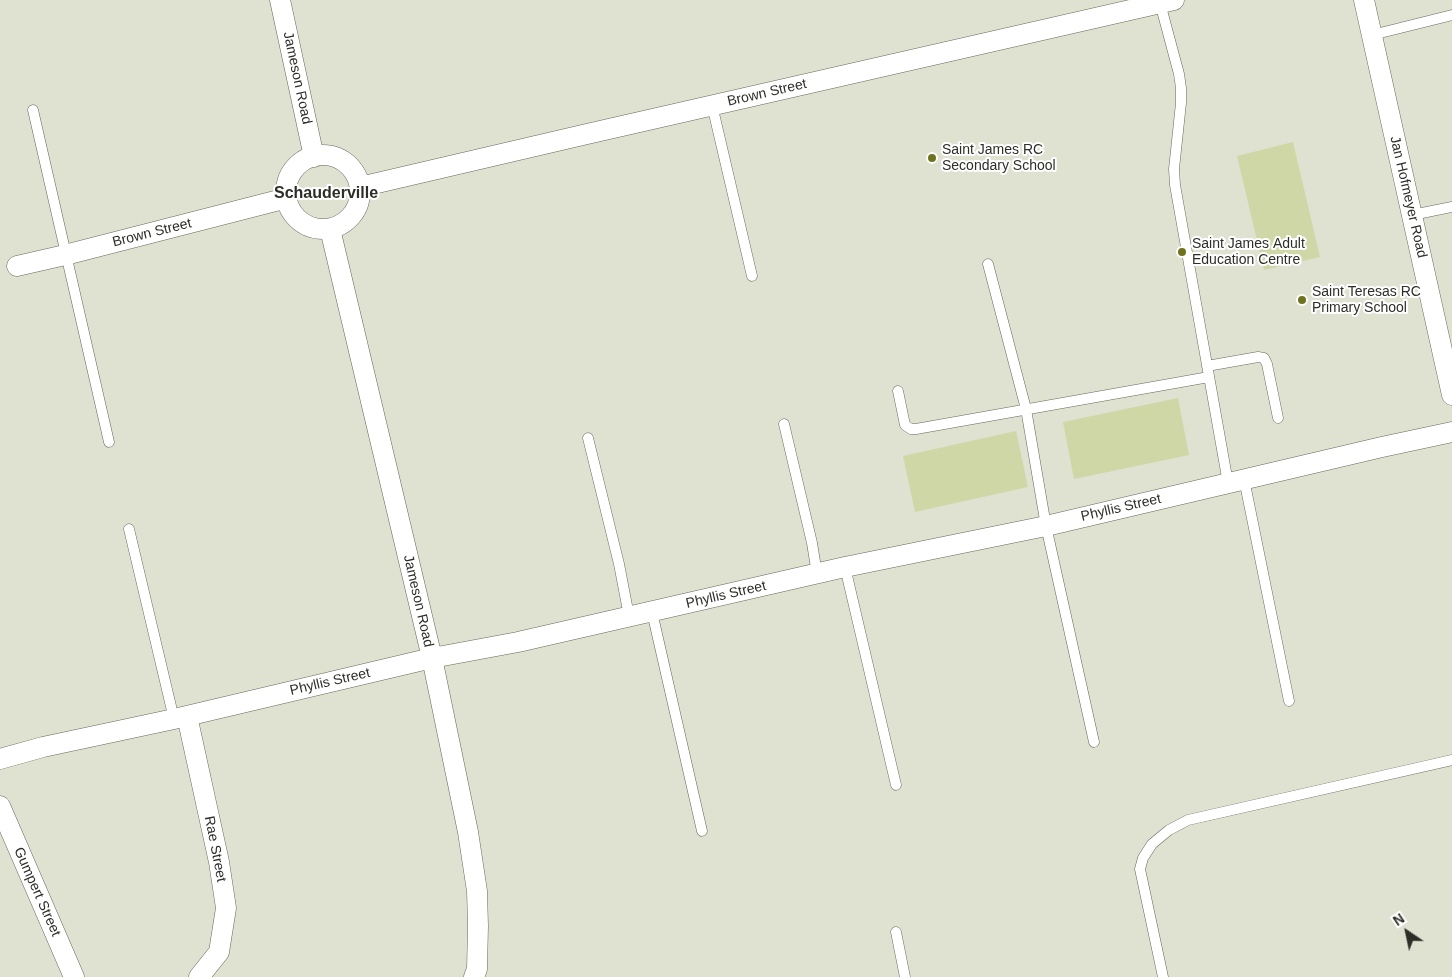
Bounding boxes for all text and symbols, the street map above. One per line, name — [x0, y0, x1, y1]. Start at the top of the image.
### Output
street label: Jameson Road — [279, 30, 315, 126]
street label: Brown Street — [726, 76, 808, 110]
street label: Jan Hofmeyer Road — [1386, 134, 1430, 260]
place label: Saint James RC Secondary School — [942, 142, 1056, 174]
marker: Saint James RC Secondary School — [926, 152, 938, 164]
district label: Schauderville — [274, 184, 378, 204]
street label: Brown Street — [111, 215, 193, 251]
place label: Saint James Adult Education Centre — [1192, 236, 1305, 268]
marker: Saint James Adult Education Centre — [1176, 246, 1188, 258]
place label: Saint Teresas RC Primary School — [1312, 284, 1421, 316]
marker: Saint Teresas RC Primary School — [1296, 294, 1308, 306]
street label: Phyllis Street — [1079, 491, 1163, 525]
street label: Jameson Road — [399, 553, 437, 649]
street label: Phyllis Street — [684, 578, 768, 612]
street label: Phyllis Street — [288, 665, 372, 699]
street label: Rae Street — [200, 815, 230, 883]
street label: Gumpert Street — [10, 845, 64, 939]
north arrow — [1382, 907, 1432, 957]
text: N — [1390, 910, 1407, 929]

